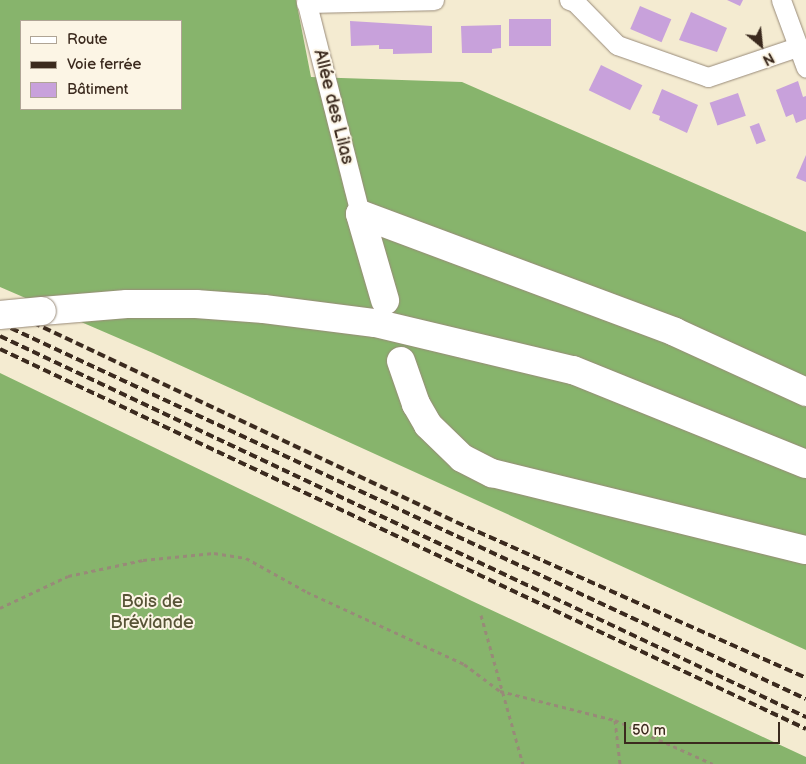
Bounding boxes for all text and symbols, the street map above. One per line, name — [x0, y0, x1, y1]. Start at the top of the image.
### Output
legend — [20, 20, 182, 110]
north arrow — [736, 20, 786, 70]
text: Route — [67, 30, 107, 49]
street label: Allée des Lilas — [308, 47, 358, 167]
text: N — [760, 49, 777, 69]
text: Voie ferrée — [67, 55, 142, 74]
text: Bâtiment — [67, 80, 128, 99]
park label: Bois de Bréviande — [110, 592, 194, 634]
scale bar — [626, 712, 782, 744]
text: 50 m — [632, 721, 666, 740]

